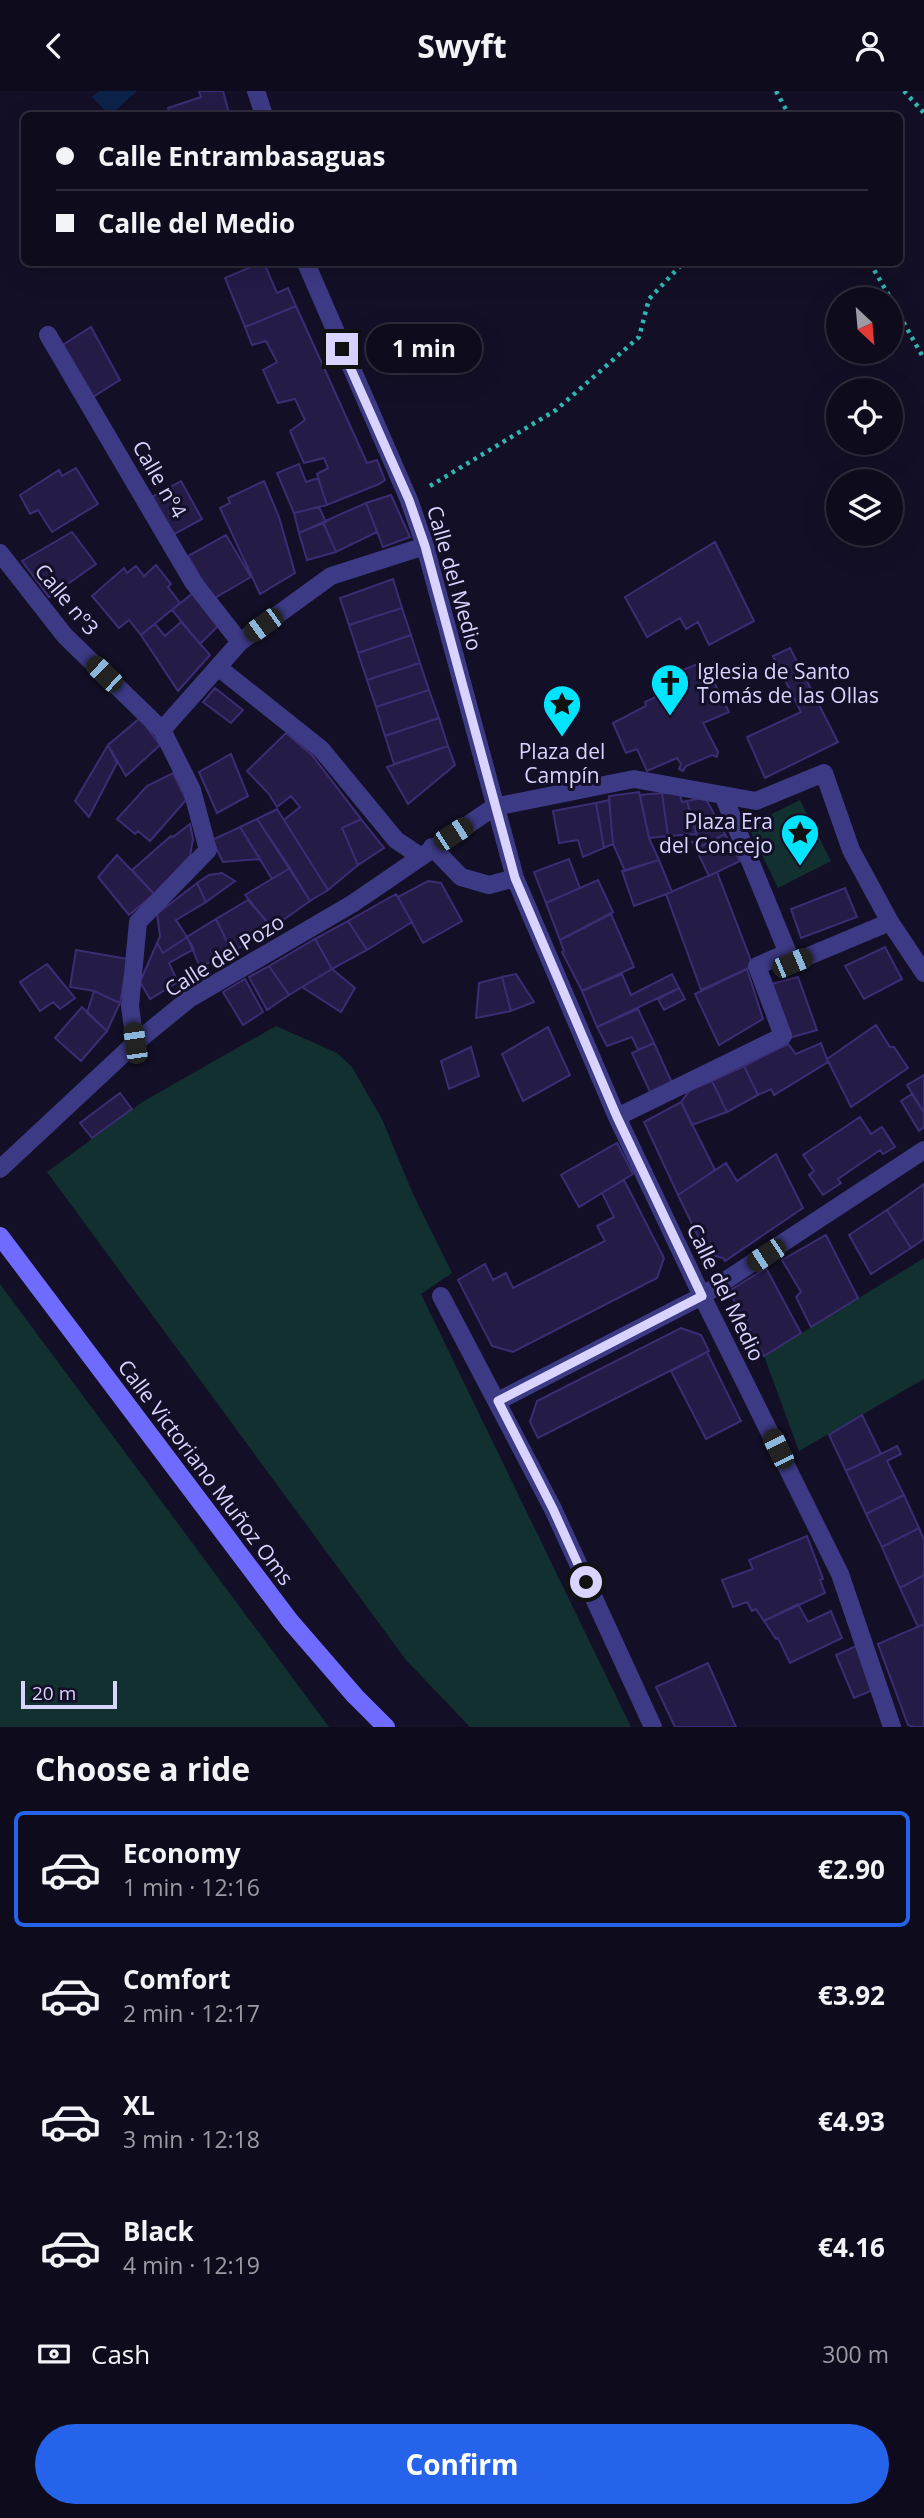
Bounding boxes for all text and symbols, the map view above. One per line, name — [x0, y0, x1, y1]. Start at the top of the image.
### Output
text: Swyft — [417, 24, 507, 67]
icon: back — [35, 27, 73, 65]
icon: person — [851, 27, 889, 65]
text: Calle Entrambasaguas — [98, 138, 385, 174]
text: Calle del Medio — [98, 205, 295, 241]
north arrow — [826, 287, 903, 364]
map controls — [826, 287, 903, 546]
callout: 1 min — [366, 324, 482, 373]
text: 1 min — [392, 332, 456, 364]
route end — [326, 333, 358, 365]
button: locate — [826, 378, 903, 455]
street label: Calle nº4 — [127, 435, 193, 523]
button: layers — [826, 469, 903, 546]
street label: Calle del Medio — [421, 502, 489, 654]
street label: Calle nº3 — [29, 557, 105, 641]
car — [240, 604, 287, 646]
car — [82, 652, 127, 696]
place label: Iglesia de Santo Tomás de las Ollas — [697, 657, 879, 709]
church icon: Iglesia de Santo Tomás de las Ollas — [649, 662, 691, 717]
place icon: Plaza del Campín — [541, 683, 583, 738]
place label: Plaza del Campín — [519, 737, 605, 789]
place label: Plaza Era del Concejo — [659, 807, 773, 859]
place icon: Plaza Era del Concejo — [779, 812, 821, 867]
car — [430, 814, 477, 854]
street label: Calle del Pozo — [159, 907, 289, 1003]
car — [769, 945, 816, 981]
car — [122, 1021, 149, 1065]
street label: Calle del Medio — [681, 1219, 771, 1365]
car — [743, 1235, 790, 1275]
street label: Calle Victoriano Muñoz Oms — [112, 1354, 300, 1590]
car — [760, 1426, 797, 1472]
route start — [570, 1566, 602, 1598]
scale bar — [21, 1678, 117, 1710]
text: 20 m — [32, 1680, 76, 1706]
text: Choose a ride — [35, 1747, 250, 1790]
text: Economy — [123, 1835, 241, 1871]
icon: car — [39, 1838, 102, 1901]
text: €2.90 — [818, 1851, 885, 1887]
text: 1 min · 12:16 — [123, 1871, 260, 1903]
text: Comfort — [123, 1961, 230, 1997]
icon: car — [39, 1964, 102, 2027]
text: €3.92 — [818, 1977, 885, 2013]
text: 2 min · 12:17 — [123, 1997, 260, 2029]
text: XL — [123, 2087, 155, 2123]
icon: car — [39, 2090, 102, 2153]
text: €4.93 — [818, 2103, 885, 2139]
text: 3 min · 12:18 — [123, 2123, 260, 2155]
text: Black — [123, 2213, 194, 2249]
icon: car — [39, 2216, 102, 2279]
text: €4.16 — [818, 2229, 885, 2265]
text: 4 min · 12:19 — [123, 2249, 260, 2281]
icon: cash — [35, 2335, 73, 2373]
text: Cash — [91, 2336, 150, 2372]
text: 300 m — [822, 2338, 889, 2370]
button: Confirm — [35, 2424, 889, 2504]

